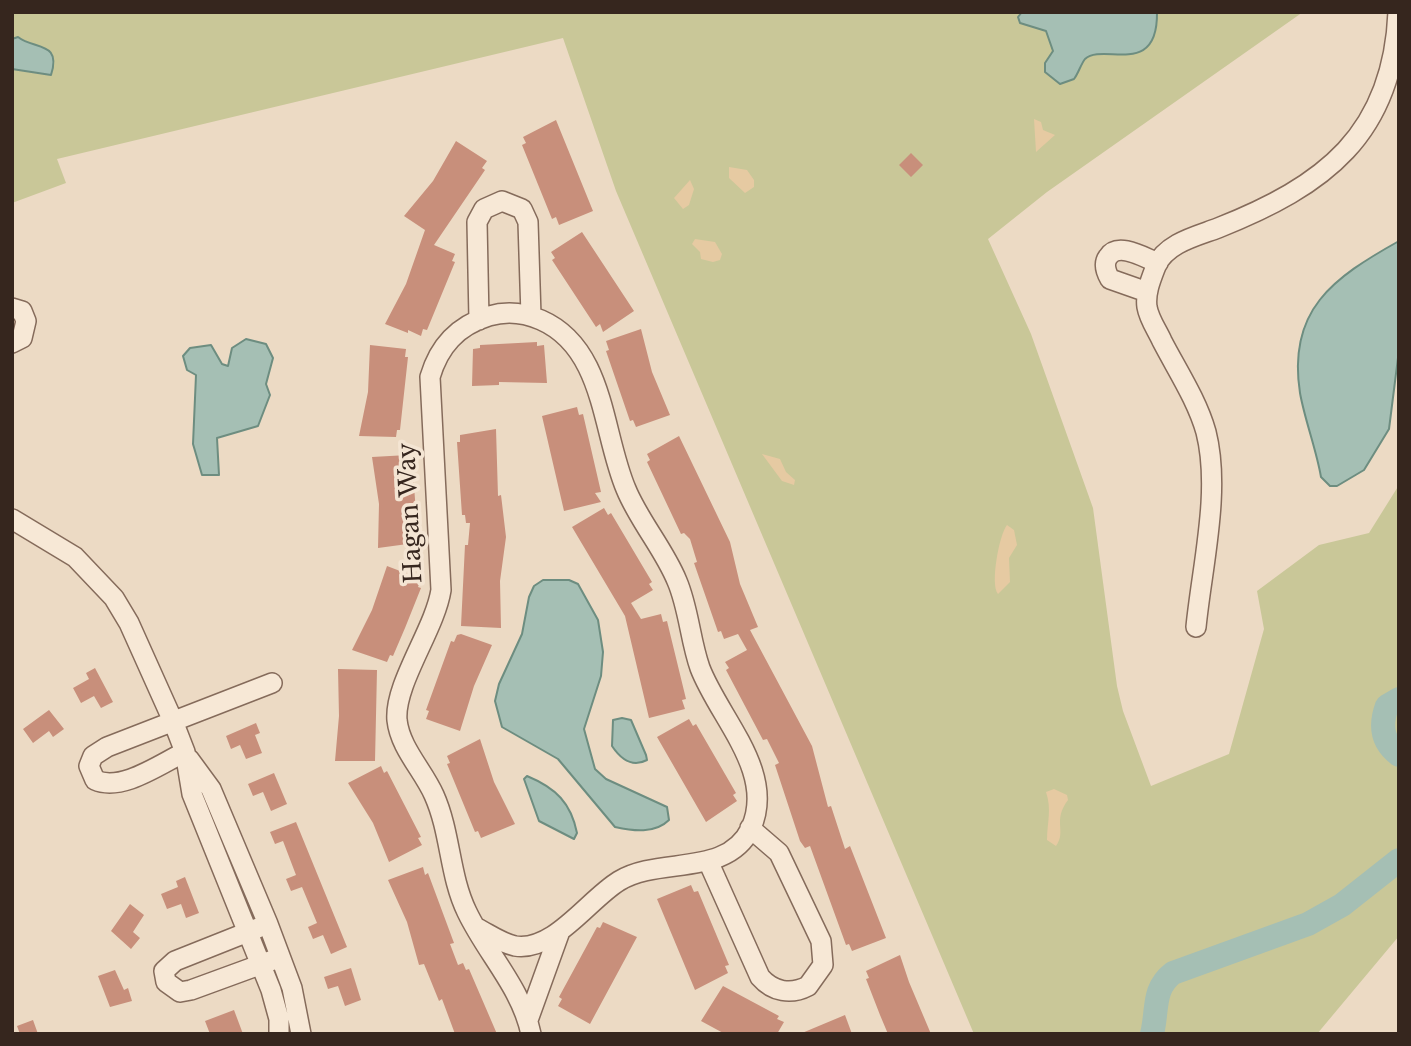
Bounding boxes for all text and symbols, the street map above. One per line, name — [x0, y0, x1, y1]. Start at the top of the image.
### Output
street label: Hagan Way — [393, 442, 429, 584]

